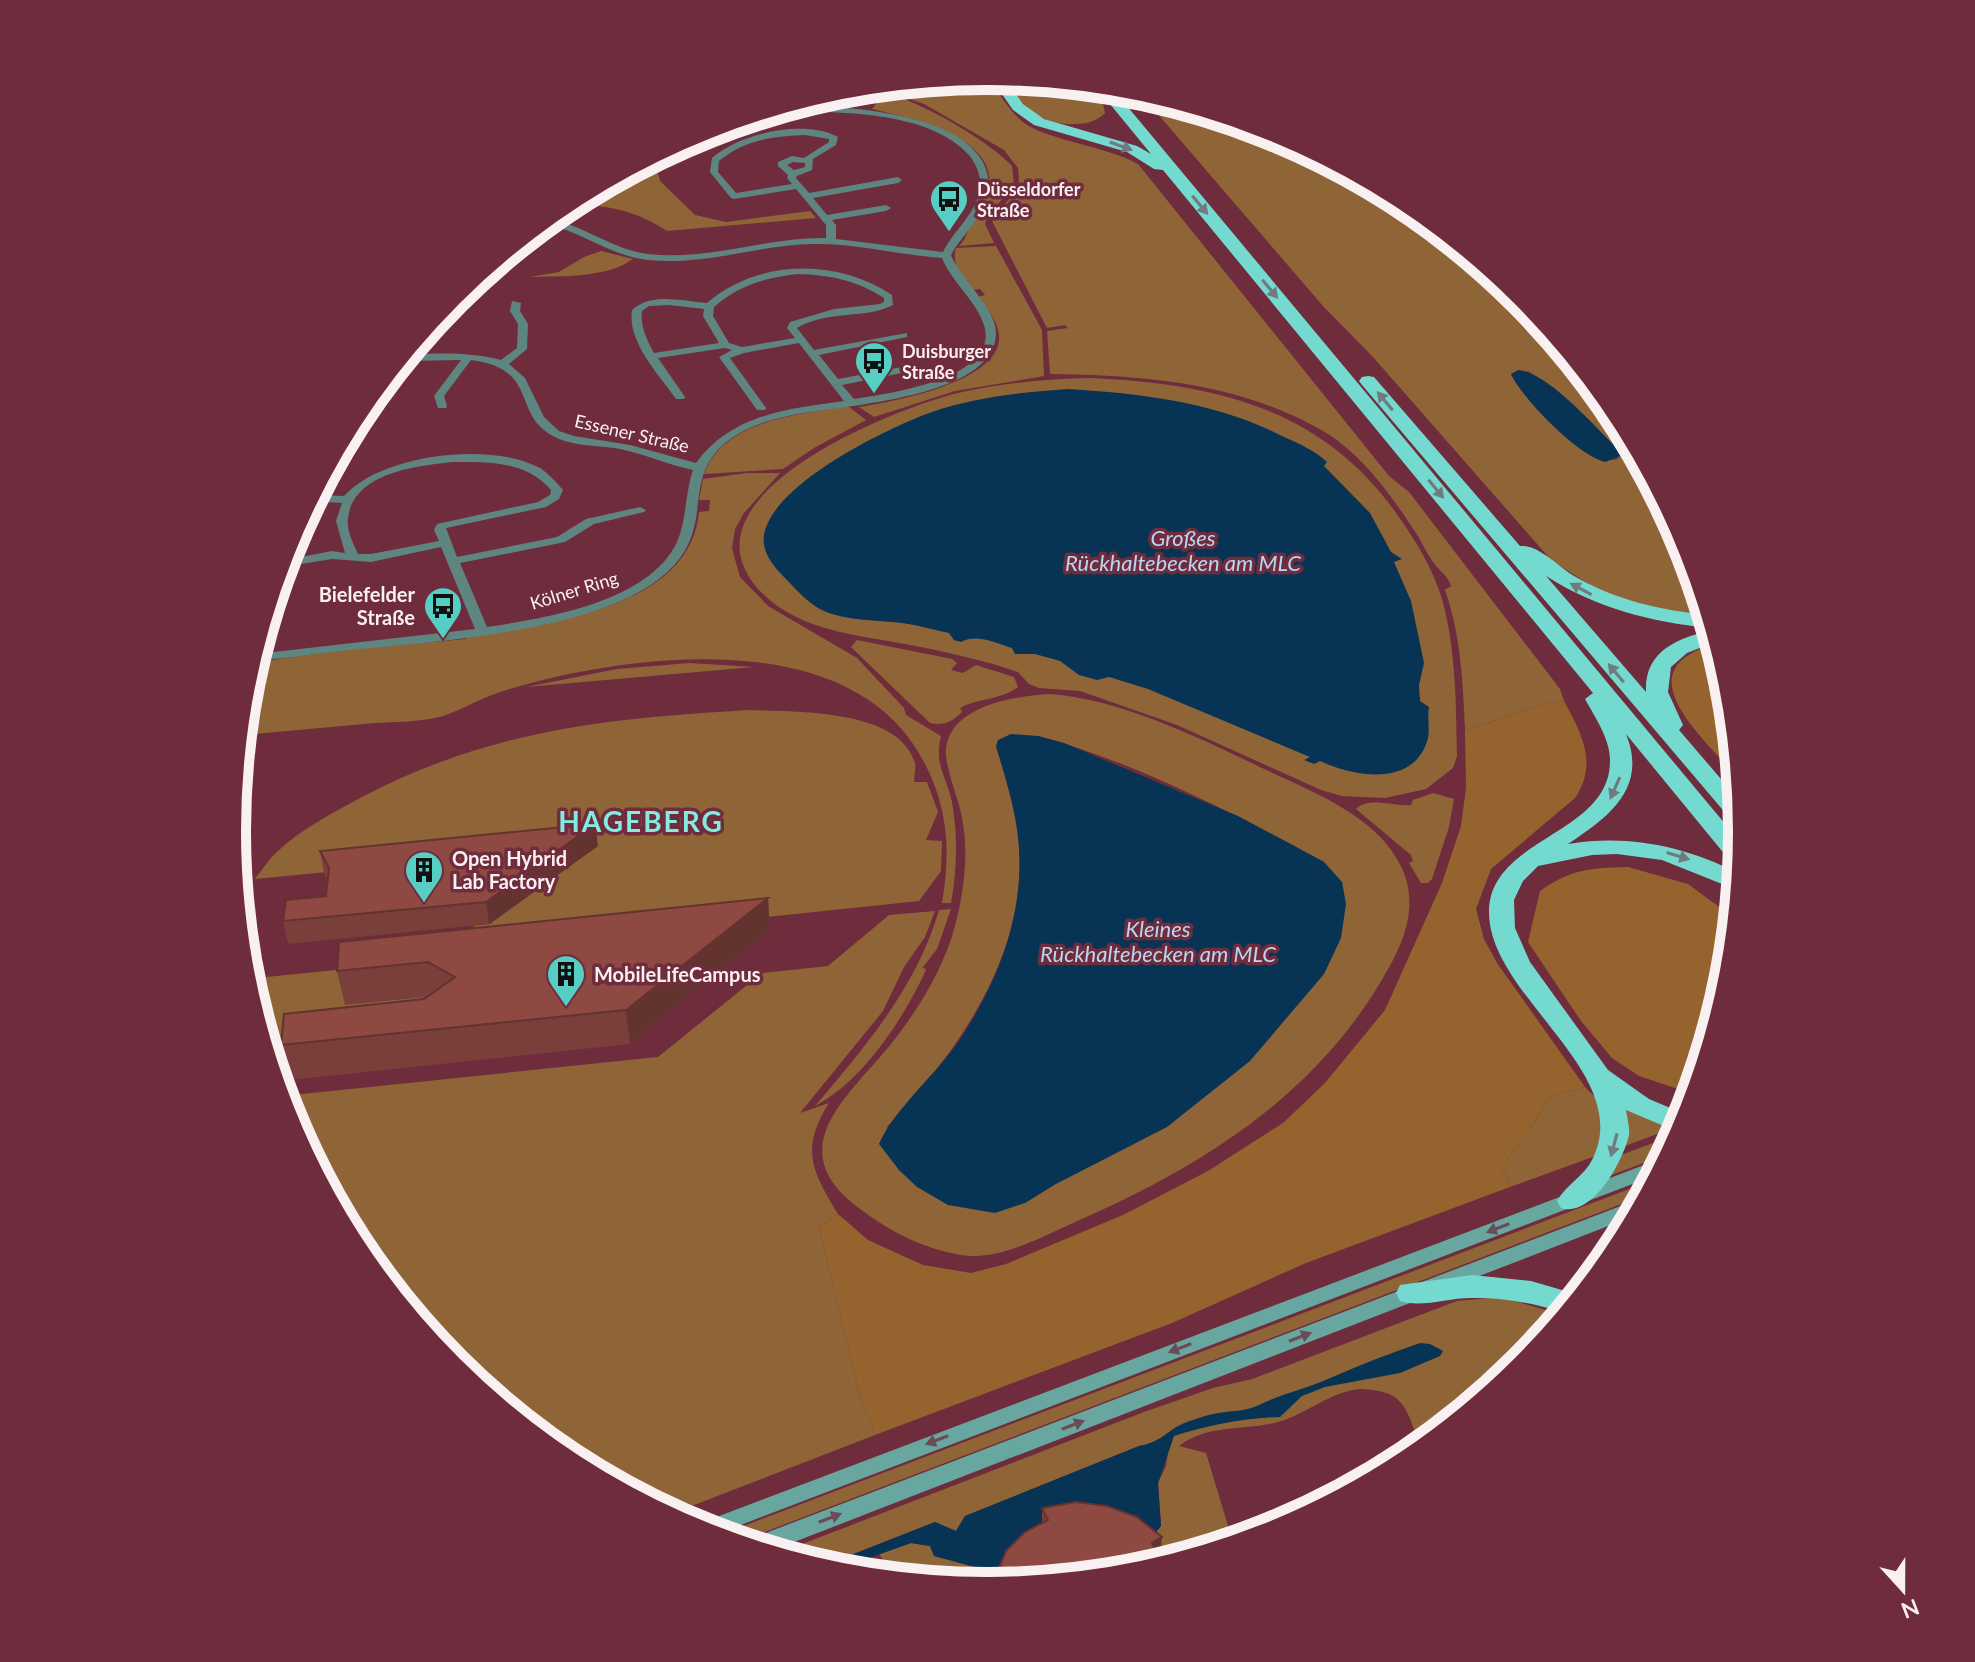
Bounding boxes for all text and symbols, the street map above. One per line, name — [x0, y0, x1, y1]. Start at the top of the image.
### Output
one-way arrow — [1109, 140, 1133, 152]
bus stop icon: Düsseldorfer Straße — [928, 178, 970, 233]
place label: Düsseldorfer Straße — [977, 178, 1081, 221]
one-way arrow — [1191, 195, 1208, 215]
one-way arrow — [1261, 278, 1278, 298]
bus stop icon: Duisburger Straße — [853, 340, 895, 395]
place label: Duisburger Straße — [902, 340, 991, 383]
one-way arrow — [1377, 392, 1394, 412]
street label: Essener Straße — [573, 409, 691, 457]
one-way arrow — [1427, 479, 1444, 499]
water label: Großes Rückhaltebecken am MLC — [1065, 524, 1301, 576]
street label: Kölner Ring — [527, 566, 621, 614]
place label: Bielefelder Straße — [319, 582, 416, 629]
one-way arrow — [1569, 582, 1592, 595]
bus stop icon: Bielefelder Straße — [422, 585, 464, 640]
one-way arrow — [1608, 663, 1625, 683]
one-way arrow — [1608, 776, 1621, 799]
district label: HAGEBERG — [558, 804, 724, 838]
place label: Open Hybrid Lab Factory — [452, 846, 567, 893]
building icon: Open Hybrid Lab Factory — [403, 849, 445, 904]
one-way arrow — [1667, 850, 1691, 863]
water label: Kleines Rückhaltebecken am MLC — [1040, 915, 1276, 967]
building icon: MobileLifeCampus — [545, 953, 587, 1008]
place label: MobileLifeCampus — [594, 962, 761, 986]
one-way arrow — [1607, 1132, 1619, 1157]
one-way arrow — [1486, 1222, 1510, 1235]
one-way arrow — [1288, 1330, 1312, 1343]
one-way arrow — [1168, 1342, 1192, 1355]
one-way arrow — [1061, 1418, 1085, 1431]
one-way arrow — [925, 1434, 949, 1447]
one-way arrow — [819, 1511, 843, 1524]
north arrow — [1863, 1550, 1943, 1630]
text: N — [1898, 1593, 1923, 1625]

